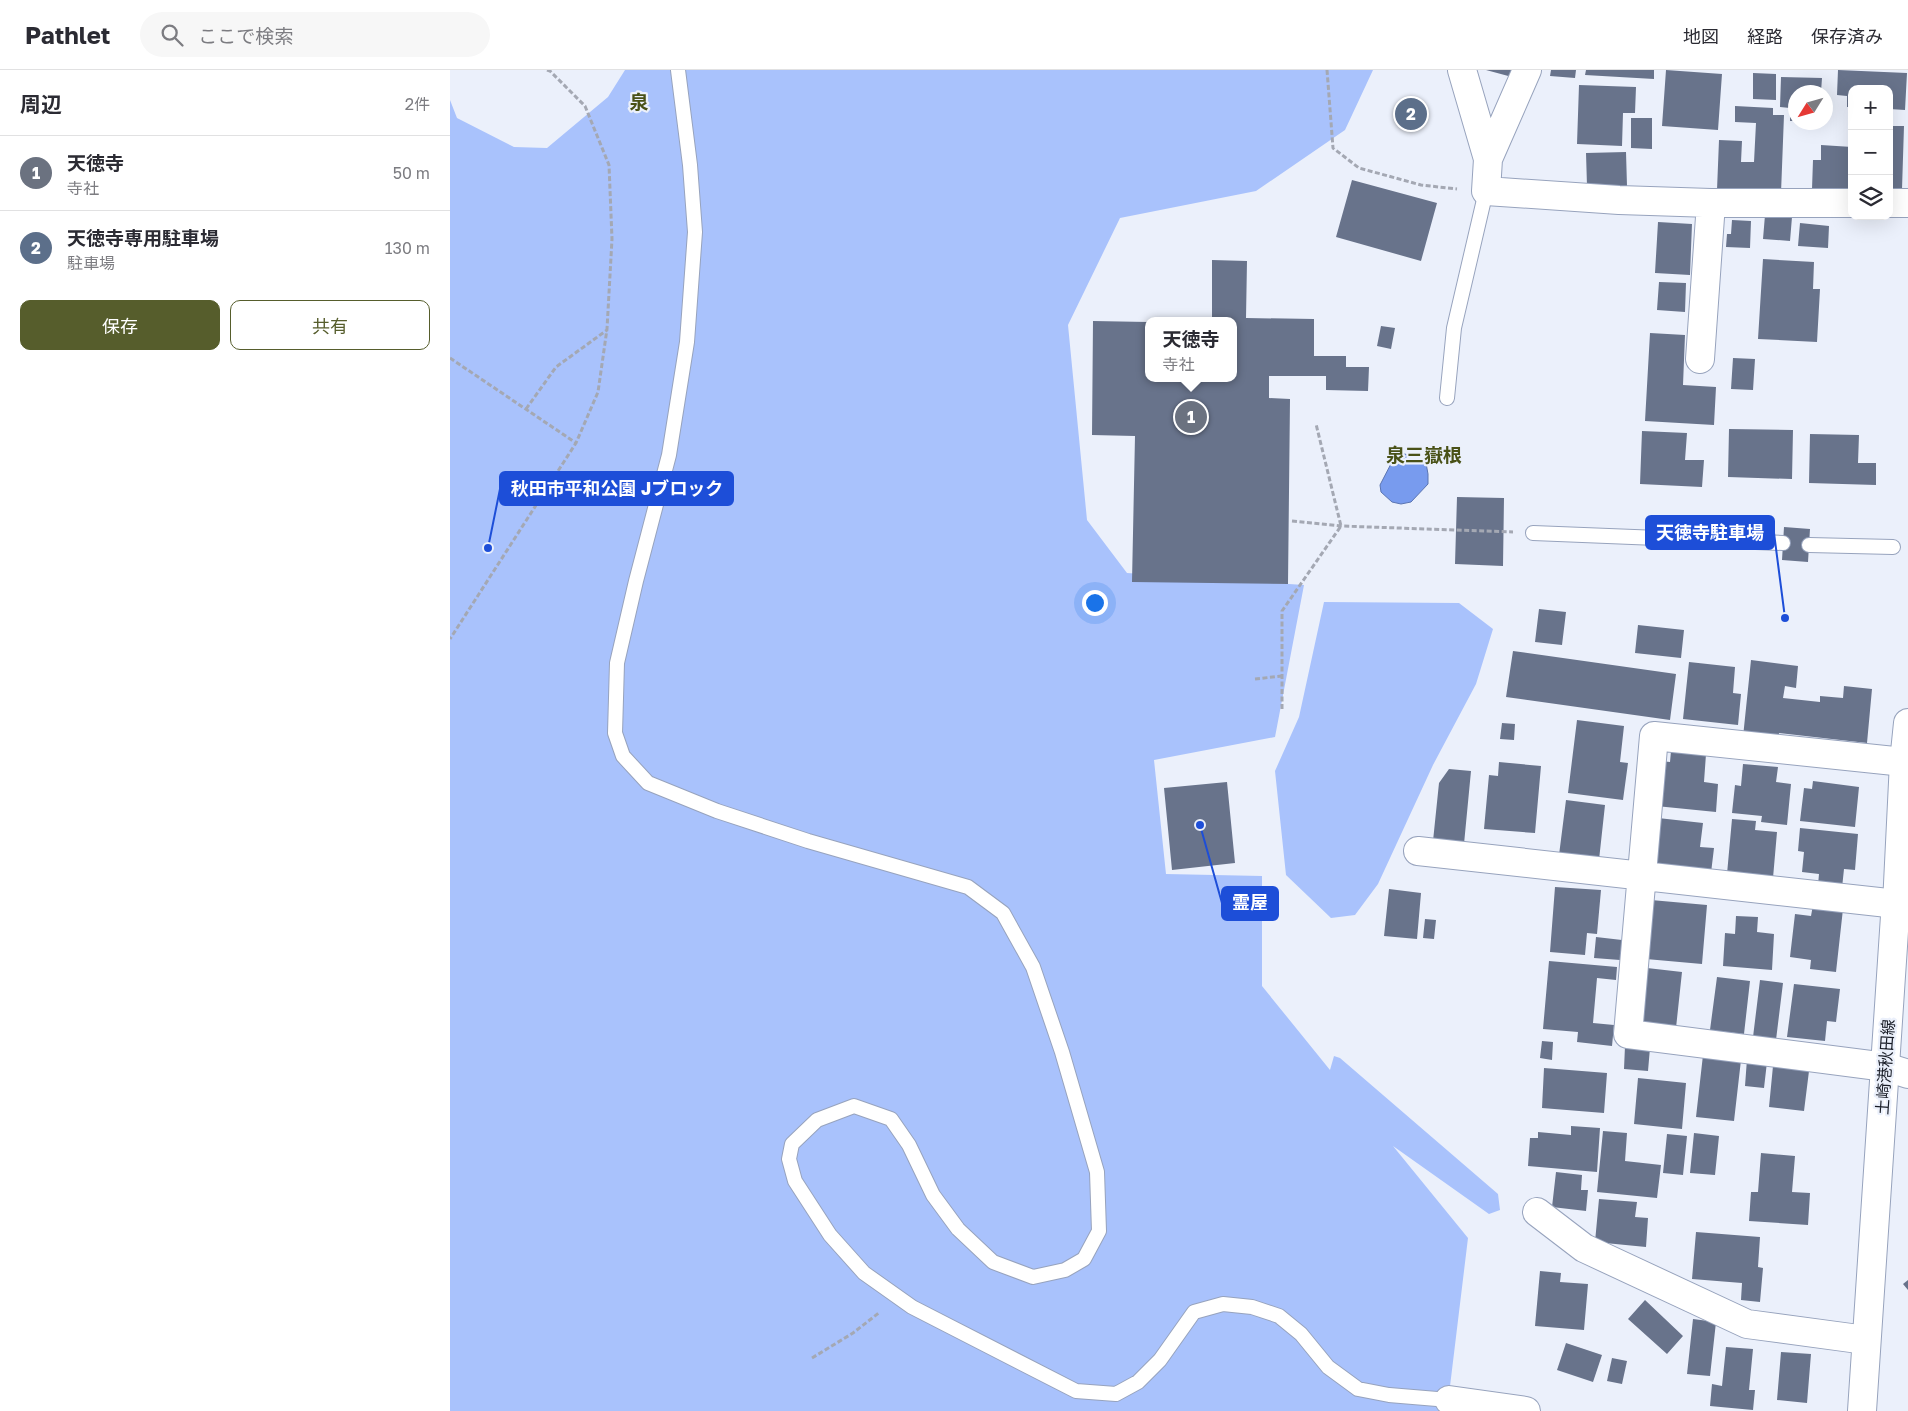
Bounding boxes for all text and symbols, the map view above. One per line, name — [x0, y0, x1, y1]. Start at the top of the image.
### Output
search box — [140, 12, 490, 57]
text: Pathlet — [25, 20, 110, 49]
icon: search — [158, 21, 186, 49]
text: ここで検索 — [198, 24, 293, 47]
text: 地図 — [1683, 25, 1719, 47]
text: 経路 — [1747, 25, 1783, 47]
text: 保存済み — [1811, 25, 1883, 47]
north arrow — [1788, 85, 1833, 130]
map controls — [1848, 85, 1893, 220]
button: + — [1848, 85, 1893, 130]
district label: 泉 — [629, 90, 649, 113]
text: 周辺 — [20, 91, 62, 117]
text: 2件 — [405, 94, 430, 114]
pin: 2 — [1395, 95, 1427, 133]
button: − — [1848, 130, 1893, 175]
text: 天徳寺 — [67, 151, 124, 174]
text: 1 — [32, 163, 40, 183]
text: 50 m — [393, 163, 430, 183]
button: layers — [1848, 175, 1893, 220]
text: 寺社 — [67, 178, 99, 198]
text: 天徳寺専用駐車場 — [67, 226, 219, 249]
text: 2 — [31, 238, 41, 258]
text: 130 m — [385, 238, 430, 258]
text: 駐車場 — [67, 253, 115, 273]
button: 保存 — [20, 300, 220, 350]
button: 共有 — [230, 300, 430, 350]
popup — [1145, 317, 1237, 382]
text: 天徳寺 — [1162, 327, 1220, 350]
text: 寺社 — [1162, 354, 1195, 374]
pin: 1 — [1175, 398, 1207, 436]
district label: 泉三嶽根 — [1386, 443, 1462, 466]
callout: 秋田市平和公園 Jブロック — [500, 472, 733, 505]
text: 秋田市平和公園 Jブロック — [511, 477, 723, 499]
callout: 天徳寺駐車場 — [1646, 516, 1774, 549]
text: 天徳寺駐車場 — [1656, 521, 1764, 543]
your location — [1082, 590, 1108, 616]
callout: 霊屋 — [1222, 887, 1278, 920]
text: 霊屋 — [1232, 891, 1268, 913]
street label: 土崎港秋田線 — [1872, 1018, 1898, 1116]

